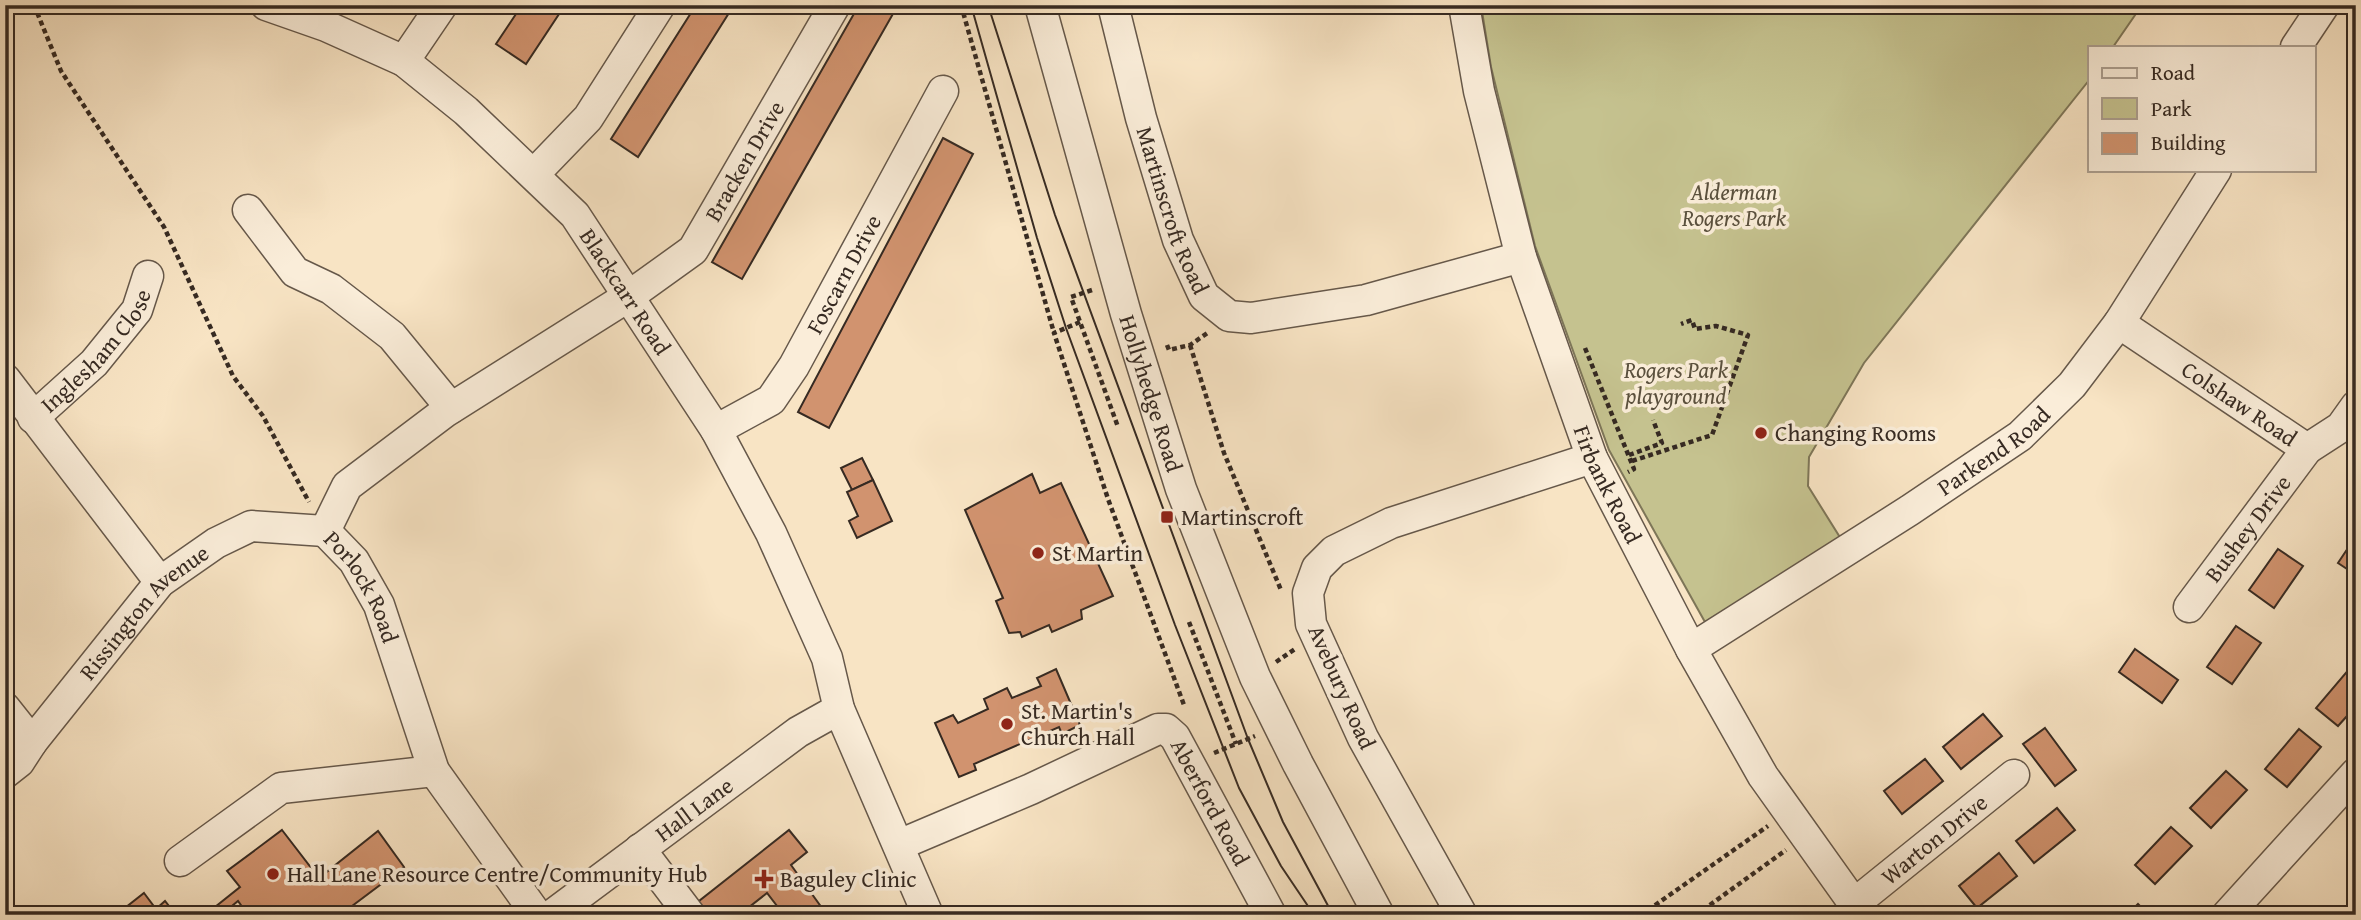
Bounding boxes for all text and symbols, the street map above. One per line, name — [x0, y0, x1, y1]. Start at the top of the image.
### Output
legend — [2088, 46, 2316, 172]
text: Road — [2151, 57, 2196, 88]
text: Park — [2151, 93, 2192, 124]
street label: Bracken Drive — [696, 94, 792, 227]
street label: Martinscroft Road — [1129, 122, 1218, 300]
text: Building — [2151, 127, 2226, 158]
park label: Alderman Rogers Park — [1681, 175, 1787, 234]
street label: Foscarn Drive — [797, 208, 889, 340]
street label: Blackcarr Road — [572, 222, 680, 362]
street label: Inglesham Close — [33, 285, 159, 420]
street label: Hollyhedge Road — [1111, 311, 1192, 477]
park label: Rogers Park playground — [1623, 353, 1729, 412]
street label: Colshaw Road — [2175, 353, 2305, 454]
street label: Parkend Road — [1930, 398, 2058, 503]
place label: Changing Rooms — [1775, 416, 1936, 449]
street label: Firbank Road — [1566, 421, 1651, 550]
marker: Changing Rooms — [1753, 425, 1769, 441]
street label: Bushey Drive — [2196, 468, 2298, 589]
place label: Martinscroft — [1181, 500, 1303, 533]
marker: Martinscroft — [1159, 509, 1175, 525]
street label: Porlock Road — [317, 523, 408, 648]
street label: Rissington Avenue — [71, 536, 215, 687]
place label: St Martin — [1052, 536, 1143, 569]
marker: St Martin — [1030, 545, 1046, 561]
street label: Avebury Road — [1300, 619, 1385, 755]
place label: St. Martin's Church Hall — [1021, 694, 1135, 753]
marker: St. Martin's Church Hall — [999, 716, 1015, 732]
street label: Aberford Road — [1163, 733, 1259, 872]
street label: Hall Lane — [648, 769, 740, 849]
street label: Warton Drive — [1873, 786, 1994, 892]
place label: Hall Lane Resource Centre/Community Hub — [287, 857, 707, 890]
place label: Baguley Clinic — [780, 862, 917, 895]
marker: Hall Lane Resource Centre/Community Hub — [265, 866, 281, 882]
marker: Baguley Clinic — [754, 869, 774, 889]

